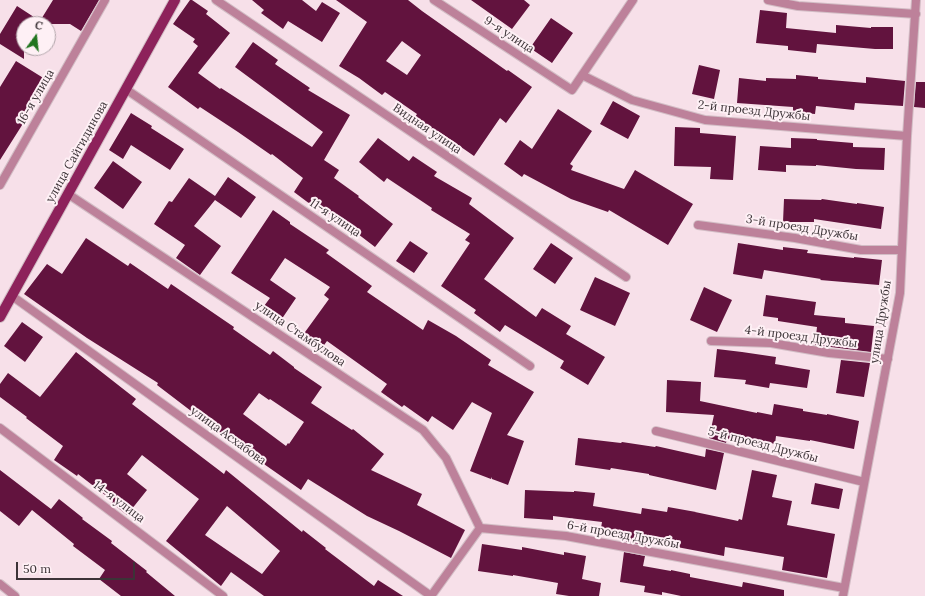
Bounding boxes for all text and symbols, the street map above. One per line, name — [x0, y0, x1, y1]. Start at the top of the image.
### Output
street label: 9-я улица — [481, 13, 537, 57]
north arrow — [16, 16, 56, 56]
text: С — [33, 18, 44, 33]
street label: 16-я улица — [14, 67, 58, 127]
street label: 2-й проезд Дружбы — [697, 98, 811, 124]
street label: улица Сайгидинова — [43, 99, 111, 205]
street label: Видная улица — [390, 101, 464, 157]
street label: 11-я улица — [307, 196, 363, 240]
street label: 3-й проезд Дружбы — [745, 212, 859, 244]
street label: улица Дружбы — [867, 279, 895, 365]
street label: улица Стамбулова — [252, 298, 348, 370]
street label: 4-й проезд Дружбы — [744, 323, 858, 351]
street label: улица Асхабова — [187, 404, 269, 468]
street label: 5-й проезд Дружбы — [706, 424, 820, 466]
street label: 14-я улица — [90, 478, 148, 526]
street label: 6-й проезд Дружбы — [566, 518, 680, 552]
scale bar — [18, 554, 137, 580]
text: 50 m — [23, 561, 51, 576]

